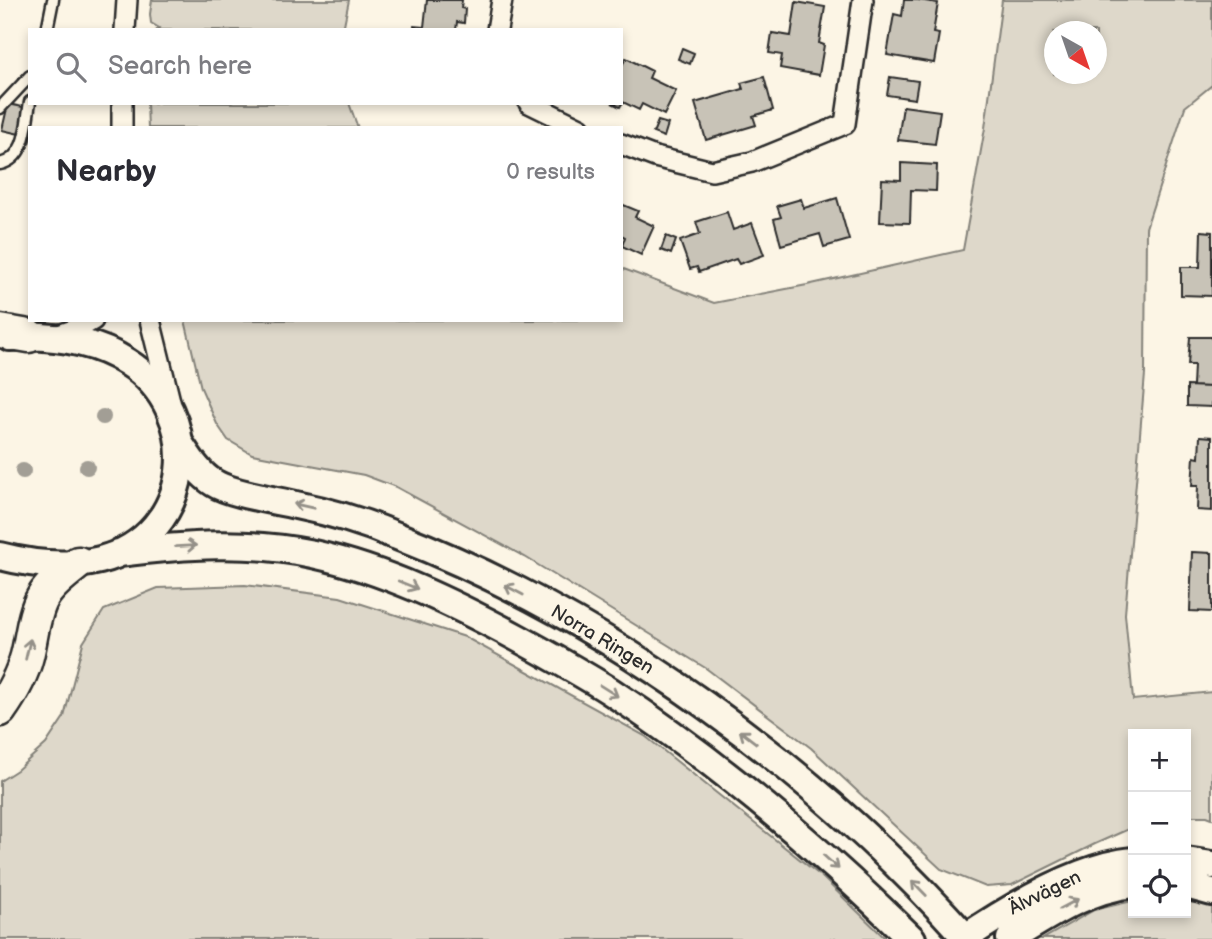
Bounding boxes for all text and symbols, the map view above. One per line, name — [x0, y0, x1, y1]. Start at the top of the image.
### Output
north arrow — [1044, 21, 1107, 84]
search box — [28, 28, 623, 105]
icon: search — [52, 48, 90, 86]
text: Search here — [108, 51, 252, 82]
text: Nearby — [56, 154, 156, 190]
text: 0 results — [506, 158, 595, 186]
one-way arrow — [293, 499, 316, 513]
one-way arrow — [175, 539, 198, 552]
one-way arrow — [397, 579, 419, 592]
one-way arrow — [505, 583, 525, 597]
street label: Norra Ringen — [546, 600, 658, 680]
one-way arrow — [23, 638, 36, 660]
one-way arrow — [599, 684, 618, 699]
map controls — [1128, 729, 1191, 918]
button: + — [1128, 729, 1191, 792]
one-way arrow — [739, 730, 758, 745]
button: − — [1128, 792, 1191, 855]
one-way arrow — [822, 854, 840, 870]
button: locate — [1128, 855, 1191, 918]
street label: Älvvägen — [1005, 866, 1085, 920]
one-way arrow — [910, 879, 927, 896]
one-way arrow — [1058, 897, 1078, 911]

